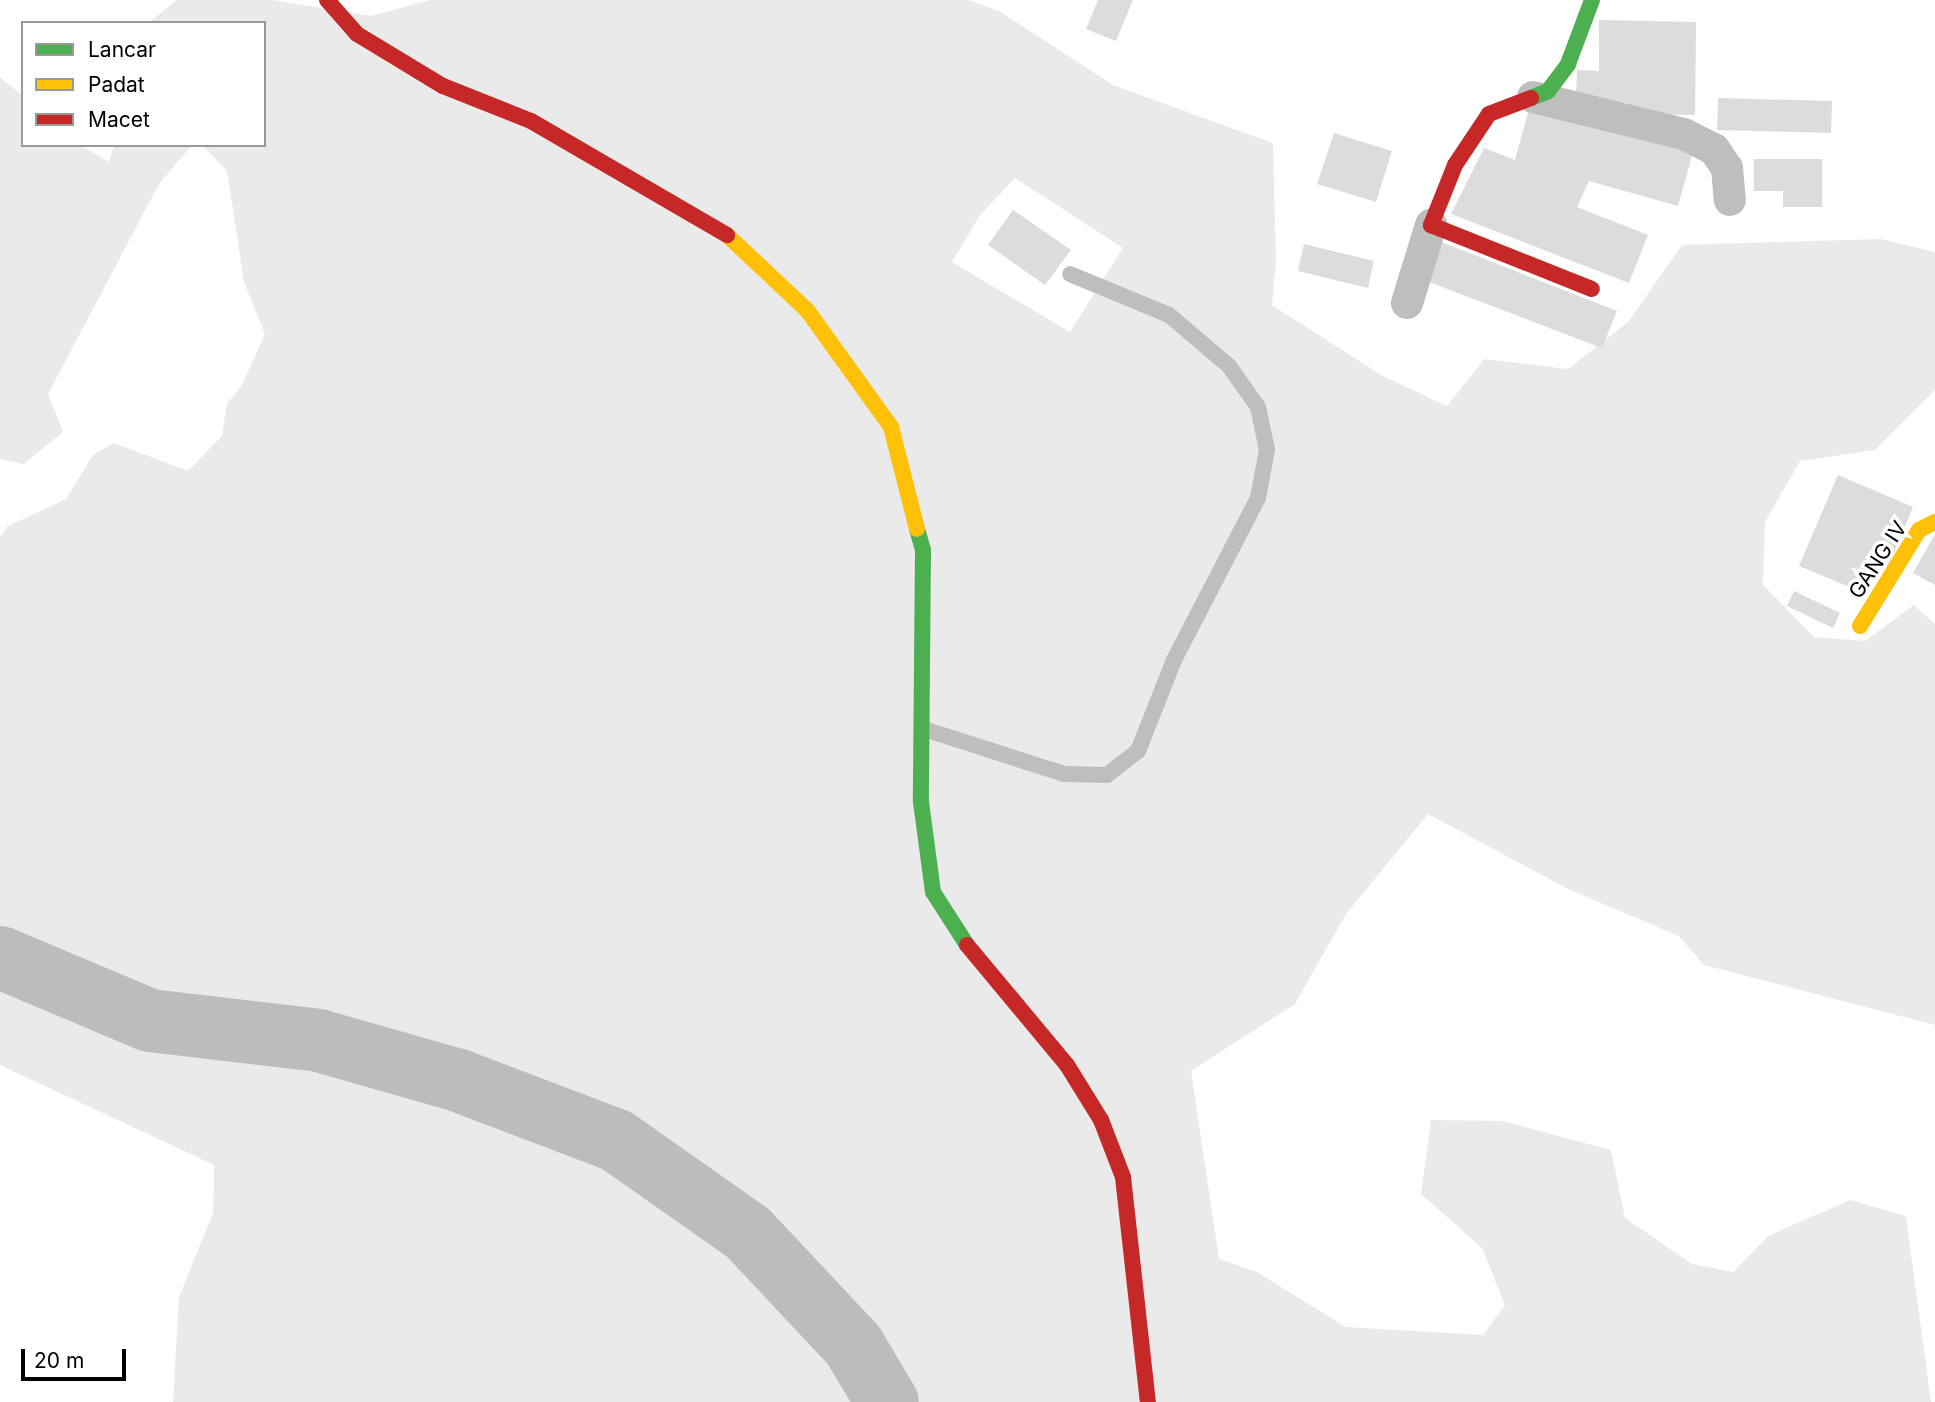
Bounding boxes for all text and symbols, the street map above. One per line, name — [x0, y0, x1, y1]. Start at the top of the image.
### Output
legend — [21, 21, 266, 147]
text: Lancar — [88, 37, 156, 62]
text: Padat — [88, 72, 145, 97]
text: Macet — [88, 107, 150, 132]
street label: GANG IV — [1844, 517, 1912, 603]
scale bar — [24, 1336, 130, 1380]
text: 20 m — [34, 1348, 84, 1373]

